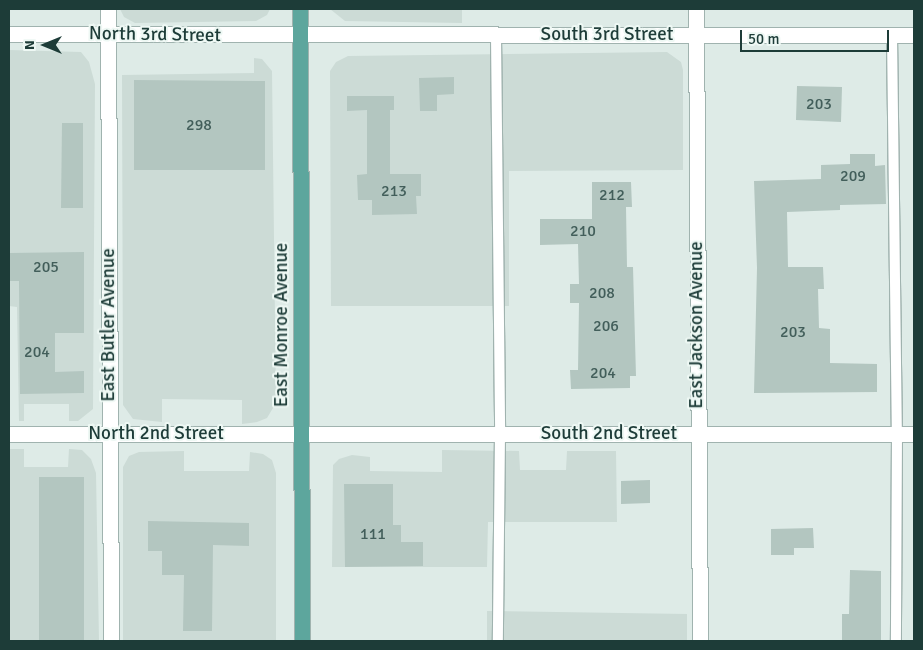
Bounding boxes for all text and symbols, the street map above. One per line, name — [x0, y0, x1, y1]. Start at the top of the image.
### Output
north arrow — [20, 20, 70, 70]
scale bar — [743, 20, 892, 52]
street label: North 3rd Street — [89, 22, 221, 48]
street label: South 3rd Street — [541, 24, 673, 46]
text: 50 m — [748, 30, 779, 48]
text: N — [21, 40, 38, 50]
house number: 203 — [806, 94, 832, 114]
house number: 298 — [186, 115, 212, 135]
house number: 209 — [840, 166, 866, 186]
house number: 213 — [381, 181, 407, 201]
house number: 212 — [599, 185, 625, 205]
house number: 210 — [570, 221, 596, 241]
street label: East Jackson Avenue — [686, 241, 708, 409]
street label: East Monroe Avenue — [271, 243, 293, 407]
street label: East Butler Avenue — [98, 248, 120, 402]
house number: 205 — [33, 257, 59, 277]
house number: 208 — [589, 283, 615, 303]
house number: 206 — [593, 316, 619, 336]
house number: 203 — [780, 322, 806, 342]
house number: 204 — [24, 342, 50, 362]
house number: 204 — [590, 363, 616, 383]
street label: North 2nd Street — [88, 423, 224, 445]
street label: South 2nd Street — [541, 423, 677, 445]
house number: 111 — [360, 524, 386, 544]

